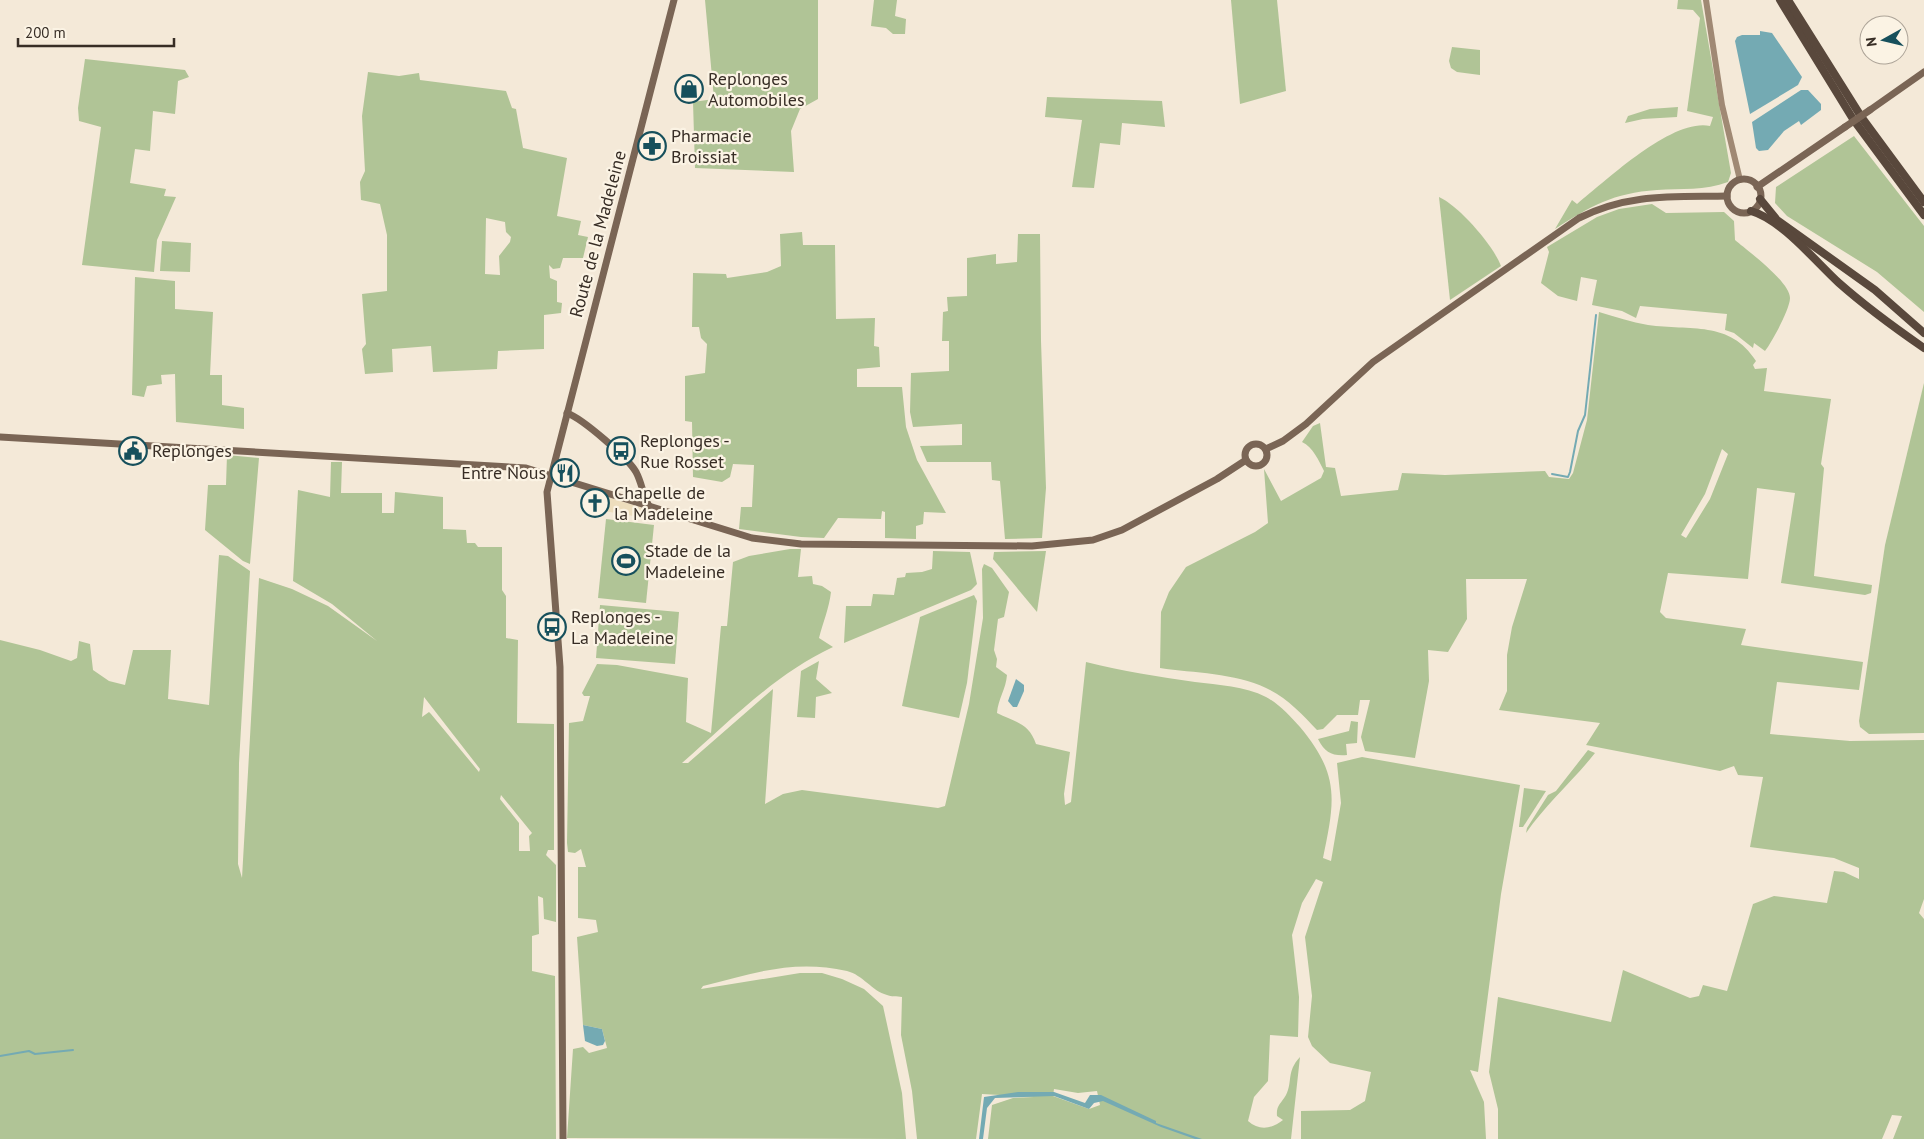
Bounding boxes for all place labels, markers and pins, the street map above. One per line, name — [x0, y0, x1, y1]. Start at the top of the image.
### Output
place label: Replonges Automobiles — [708, 67, 805, 111]
shop icon: Replonges Automobiles — [674, 74, 704, 104]
place label: Pharmacie Broissiat — [671, 124, 752, 168]
pharmacy icon: Pharmacie Broissiat — [637, 131, 667, 161]
place label: Replonges - Rue Rosset — [640, 429, 730, 473]
public building icon: Replonges — [118, 436, 148, 466]
bus stop icon: Replonges - Rue Rosset — [606, 436, 636, 466]
place label: Replonges — [152, 439, 232, 462]
restaurant icon: Entre Nous — [550, 458, 580, 488]
place label: Entre Nous — [461, 461, 546, 484]
place label: Chapelle de la Madeleine — [614, 481, 713, 525]
church icon: Chapelle de la Madeleine — [580, 488, 610, 518]
place label: Stade de la Madeleine — [645, 539, 731, 583]
sports icon: Stade de la Madeleine — [611, 546, 641, 576]
place label: Replonges - La Madeleine — [571, 605, 674, 649]
bus stop icon: Replonges - La Madeleine — [537, 612, 567, 642]

